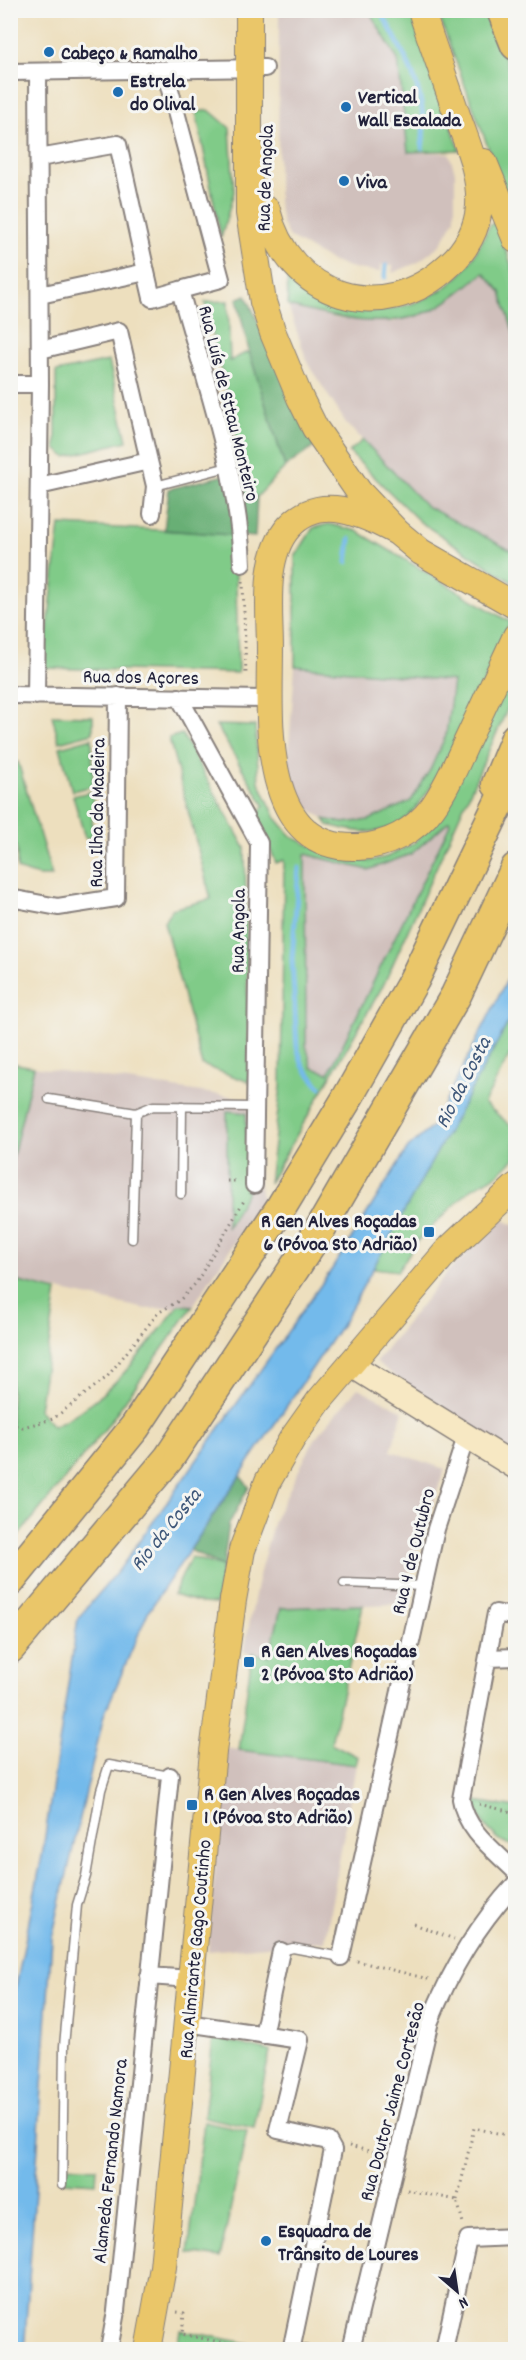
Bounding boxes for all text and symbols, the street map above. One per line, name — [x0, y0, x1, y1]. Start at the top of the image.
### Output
place label: Cabeço & Ramalho — [61, 41, 198, 69]
marker: Cabeço & Ramalho — [42, 45, 56, 59]
place label: Estrela do Olival — [130, 69, 195, 120]
marker: Estrela do Olival — [111, 85, 125, 99]
place label: Vertical Wall Escalada — [358, 85, 461, 136]
marker: Vertical Wall Escalada — [339, 100, 353, 114]
street label: Rua de Angola — [251, 124, 283, 232]
place label: Viva — [356, 170, 388, 198]
marker: Viva — [337, 174, 351, 188]
street label: Rua Luís de Sttau Monteiro — [189, 303, 265, 505]
street label: Rua dos Açores — [83, 664, 199, 694]
street label: Rua Ilha da Madeira — [84, 737, 114, 888]
street label: Rua Angola — [225, 888, 255, 973]
water label: Rio da Costa — [429, 1031, 501, 1134]
place label: R Gen Alves Roçadas 6 (Póvoa Sto Adrião) — [261, 1209, 417, 1260]
marker: R Gen Alves Roçadas 6 (Póvoa Sto Adrião) — [422, 1225, 436, 1239]
water label: Rio da Costa — [125, 1482, 211, 1579]
street label: Rua 4 de Outubro — [386, 1486, 444, 1618]
place label: R Gen Alves Roçadas 2 (Póvoa Sto Adrião) — [261, 1639, 417, 1690]
marker: R Gen Alves Roçadas 2 (Póvoa Sto Adrião) — [242, 1655, 256, 1669]
place label: R Gen Alves Roçadas 1 (Póvoa Sto Adrião) — [204, 1782, 360, 1833]
marker: R Gen Alves Roçadas 1 (Póvoa Sto Adrião) — [185, 1798, 199, 1812]
street label: Rua Almirante Gago Coutinho — [173, 1839, 221, 2060]
street label: Rua Doutor Jaime Cortesão — [354, 1999, 434, 2205]
street label: Alameda Fernando Namora — [87, 2057, 137, 2265]
place label: Esquadra de Trânsito de Loures — [278, 2219, 419, 2270]
marker: Esquadra de Trânsito de Loures — [259, 2234, 273, 2248]
north arrow — [427, 2261, 487, 2321]
text: N — [454, 2290, 472, 2314]

